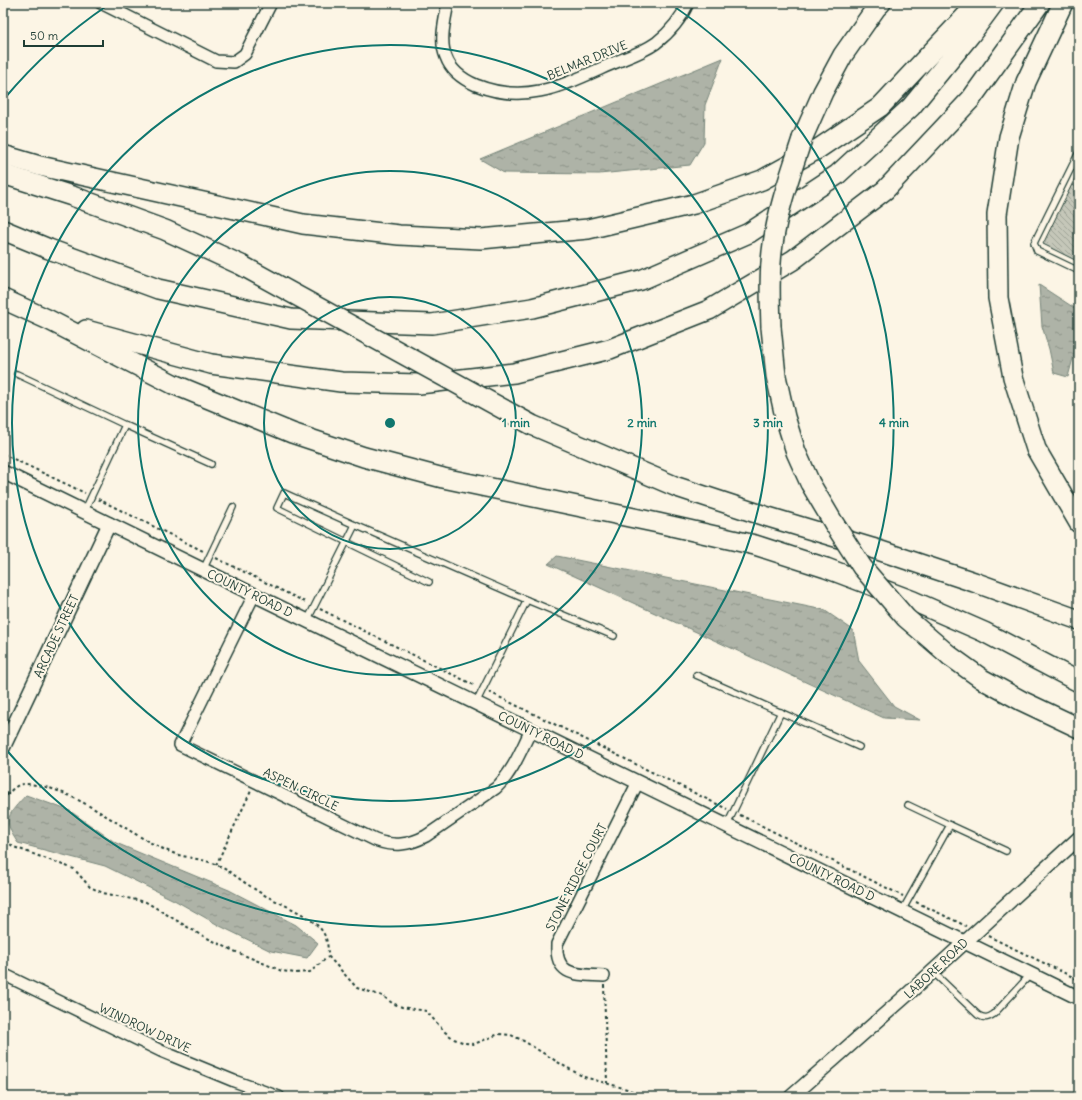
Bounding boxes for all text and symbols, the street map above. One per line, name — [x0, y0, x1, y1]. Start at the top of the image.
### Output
scale bar — [24, 22, 103, 48]
text: 50 m — [30, 28, 59, 43]
street label: BELMAR DRIVE — [545, 37, 629, 83]
text: 1 min — [502, 415, 530, 430]
text: 2 min — [627, 415, 657, 430]
text: 3 min — [753, 415, 783, 430]
text: 4 min — [879, 415, 909, 430]
centre of rings — [383, 416, 397, 430]
street label: COUNTY ROAD D — [205, 566, 295, 620]
street label: ARCADE STREET — [30, 592, 82, 680]
street label: COUNTY ROAD D — [496, 708, 586, 762]
street label: ASPEN CIRCLE — [261, 764, 341, 814]
street label: STONE RIDGE COURT — [542, 821, 610, 933]
street label: COUNTY ROAD D — [787, 850, 877, 904]
street label: LABORE ROAD — [901, 935, 971, 1001]
street label: WINDROW DRIVE — [97, 1000, 193, 1056]

